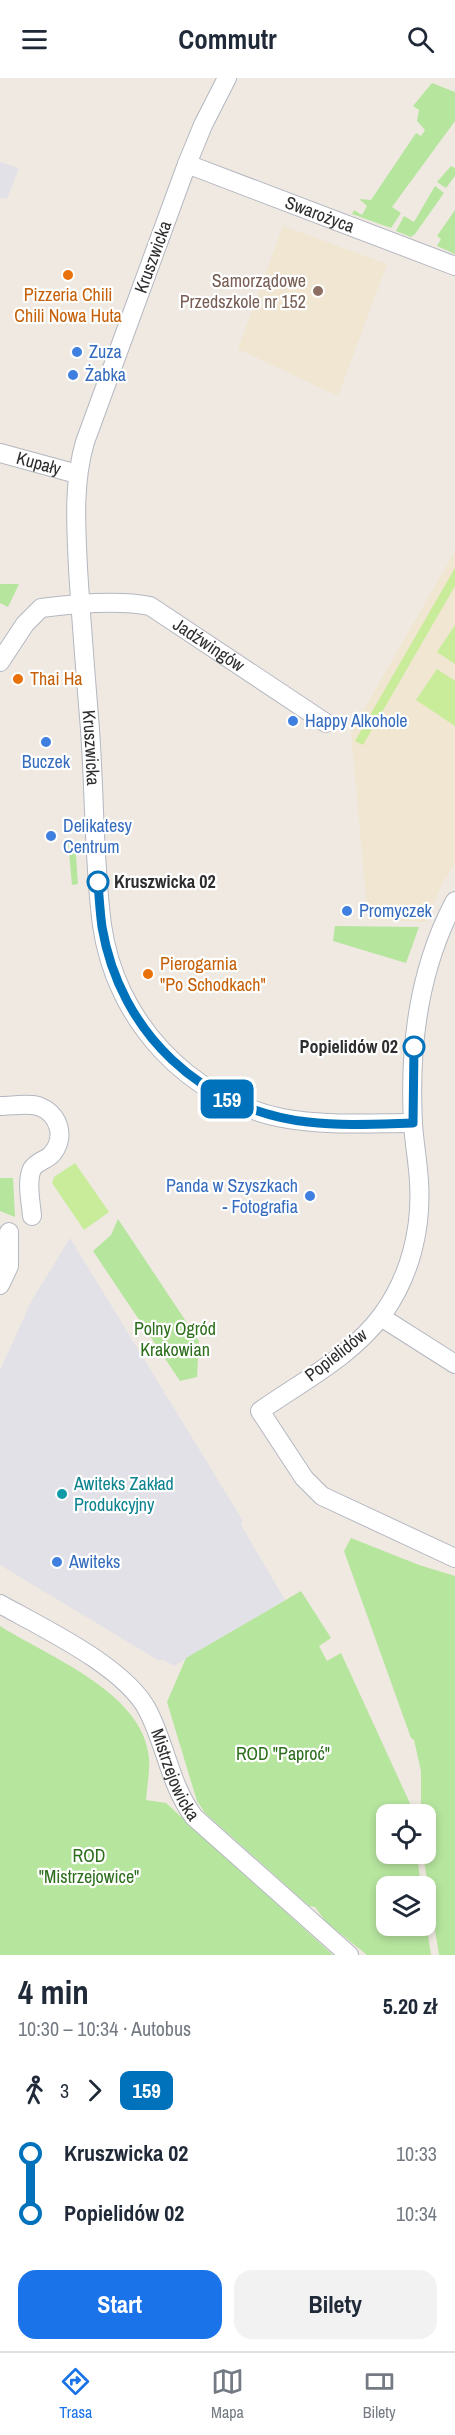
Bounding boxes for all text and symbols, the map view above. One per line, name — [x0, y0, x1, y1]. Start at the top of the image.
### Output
text: Commutr — [178, 21, 277, 57]
icon: menu — [18, 23, 51, 56]
icon: search — [404, 23, 437, 56]
street label: Swarożyca — [282, 190, 358, 239]
street label: Kruszwicka — [128, 217, 177, 297]
marker: Pizzeria Chili Chili Nowa Huta — [61, 268, 75, 282]
place label: Samorządowe Przedszkole nr 152 — [180, 268, 306, 314]
place label: Pizzeria Chili Chili Nowa Huta — [14, 282, 122, 328]
marker: Samorządowe Przedszkole nr 152 — [311, 284, 325, 298]
place label: Zuza — [89, 339, 122, 364]
marker: Zuza — [70, 345, 84, 359]
place label: Żabka — [85, 362, 126, 387]
marker: Żabka — [66, 368, 80, 382]
street label: Kupały — [14, 445, 64, 481]
street label: Jadźwingów — [168, 612, 250, 678]
place label: Thai Ha — [30, 666, 83, 691]
marker: Thai Ha — [11, 672, 25, 686]
place label: Happy Alkohole — [305, 708, 408, 733]
street label: Kruszwicka — [76, 709, 106, 786]
marker: Happy Alkohole — [286, 714, 300, 728]
marker: Buczek — [39, 735, 53, 749]
place label: Buczek — [22, 749, 71, 774]
place label: Delikatesy Centrum — [63, 813, 133, 859]
marker: Delikatesy Centrum — [44, 829, 58, 843]
place label: Kruszwicka 02 — [114, 869, 216, 894]
marker: Kruszwicka 02 — [87, 871, 109, 893]
place label: Promyczek — [359, 898, 433, 923]
marker: Promyczek — [340, 904, 354, 918]
place label: Pierogarnia "Po Schodkach" — [160, 951, 266, 997]
marker: Pierogarnia "Po Schodkach" — [141, 967, 155, 981]
place label: Popielidów 02 — [300, 1034, 398, 1059]
marker: Popielidów 02 — [403, 1036, 425, 1058]
line badge: 159 — [192, 1080, 262, 1118]
text: 159 — [213, 1085, 241, 1114]
place label: Panda w Szyszkach - Fotografia — [166, 1173, 298, 1219]
marker: Panda w Szyszkach - Fotografia — [303, 1189, 317, 1203]
park label: Polny Ogród Krakowian — [134, 1316, 216, 1362]
street label: Popielidów — [299, 1322, 372, 1387]
place label: Awiteks Zakład Produkcyjny — [73, 1471, 174, 1517]
marker: Awiteks Zakład Produkcyjny — [55, 1487, 69, 1501]
place label: Awiteks — [68, 1549, 120, 1574]
marker: Awiteks — [50, 1555, 64, 1569]
street label: Mistrzejowicka — [145, 1725, 206, 1826]
park label: ROD "Paproć" — [236, 1741, 330, 1766]
map controls — [376, 1804, 436, 1936]
button: locate — [376, 1804, 436, 1864]
park label: ROD "Mistrzejowice" — [39, 1843, 139, 1889]
button: layers — [376, 1876, 436, 1936]
text: 4 min — [18, 1970, 89, 2014]
text: 5.20 zł — [383, 1991, 437, 2021]
text: 10:30 – 10:34 · Autobus — [18, 2015, 191, 2042]
icon: walk — [18, 2074, 51, 2107]
icon: forward — [78, 2074, 111, 2107]
text: 159 — [132, 2076, 161, 2105]
text: 3 — [60, 2077, 69, 2104]
text: Kruszwicka 02 — [64, 2138, 188, 2168]
text: 10:33 — [396, 2140, 437, 2167]
text: Popielidów 02 — [64, 2198, 184, 2228]
text: 10:34 — [396, 2200, 437, 2227]
button: Start — [18, 2270, 222, 2339]
button: Bilety — [234, 2270, 437, 2339]
tab: Trasa — [59, 2365, 92, 2423]
tab: Mapa — [211, 2365, 244, 2423]
tab: Bilety — [363, 2365, 396, 2423]

